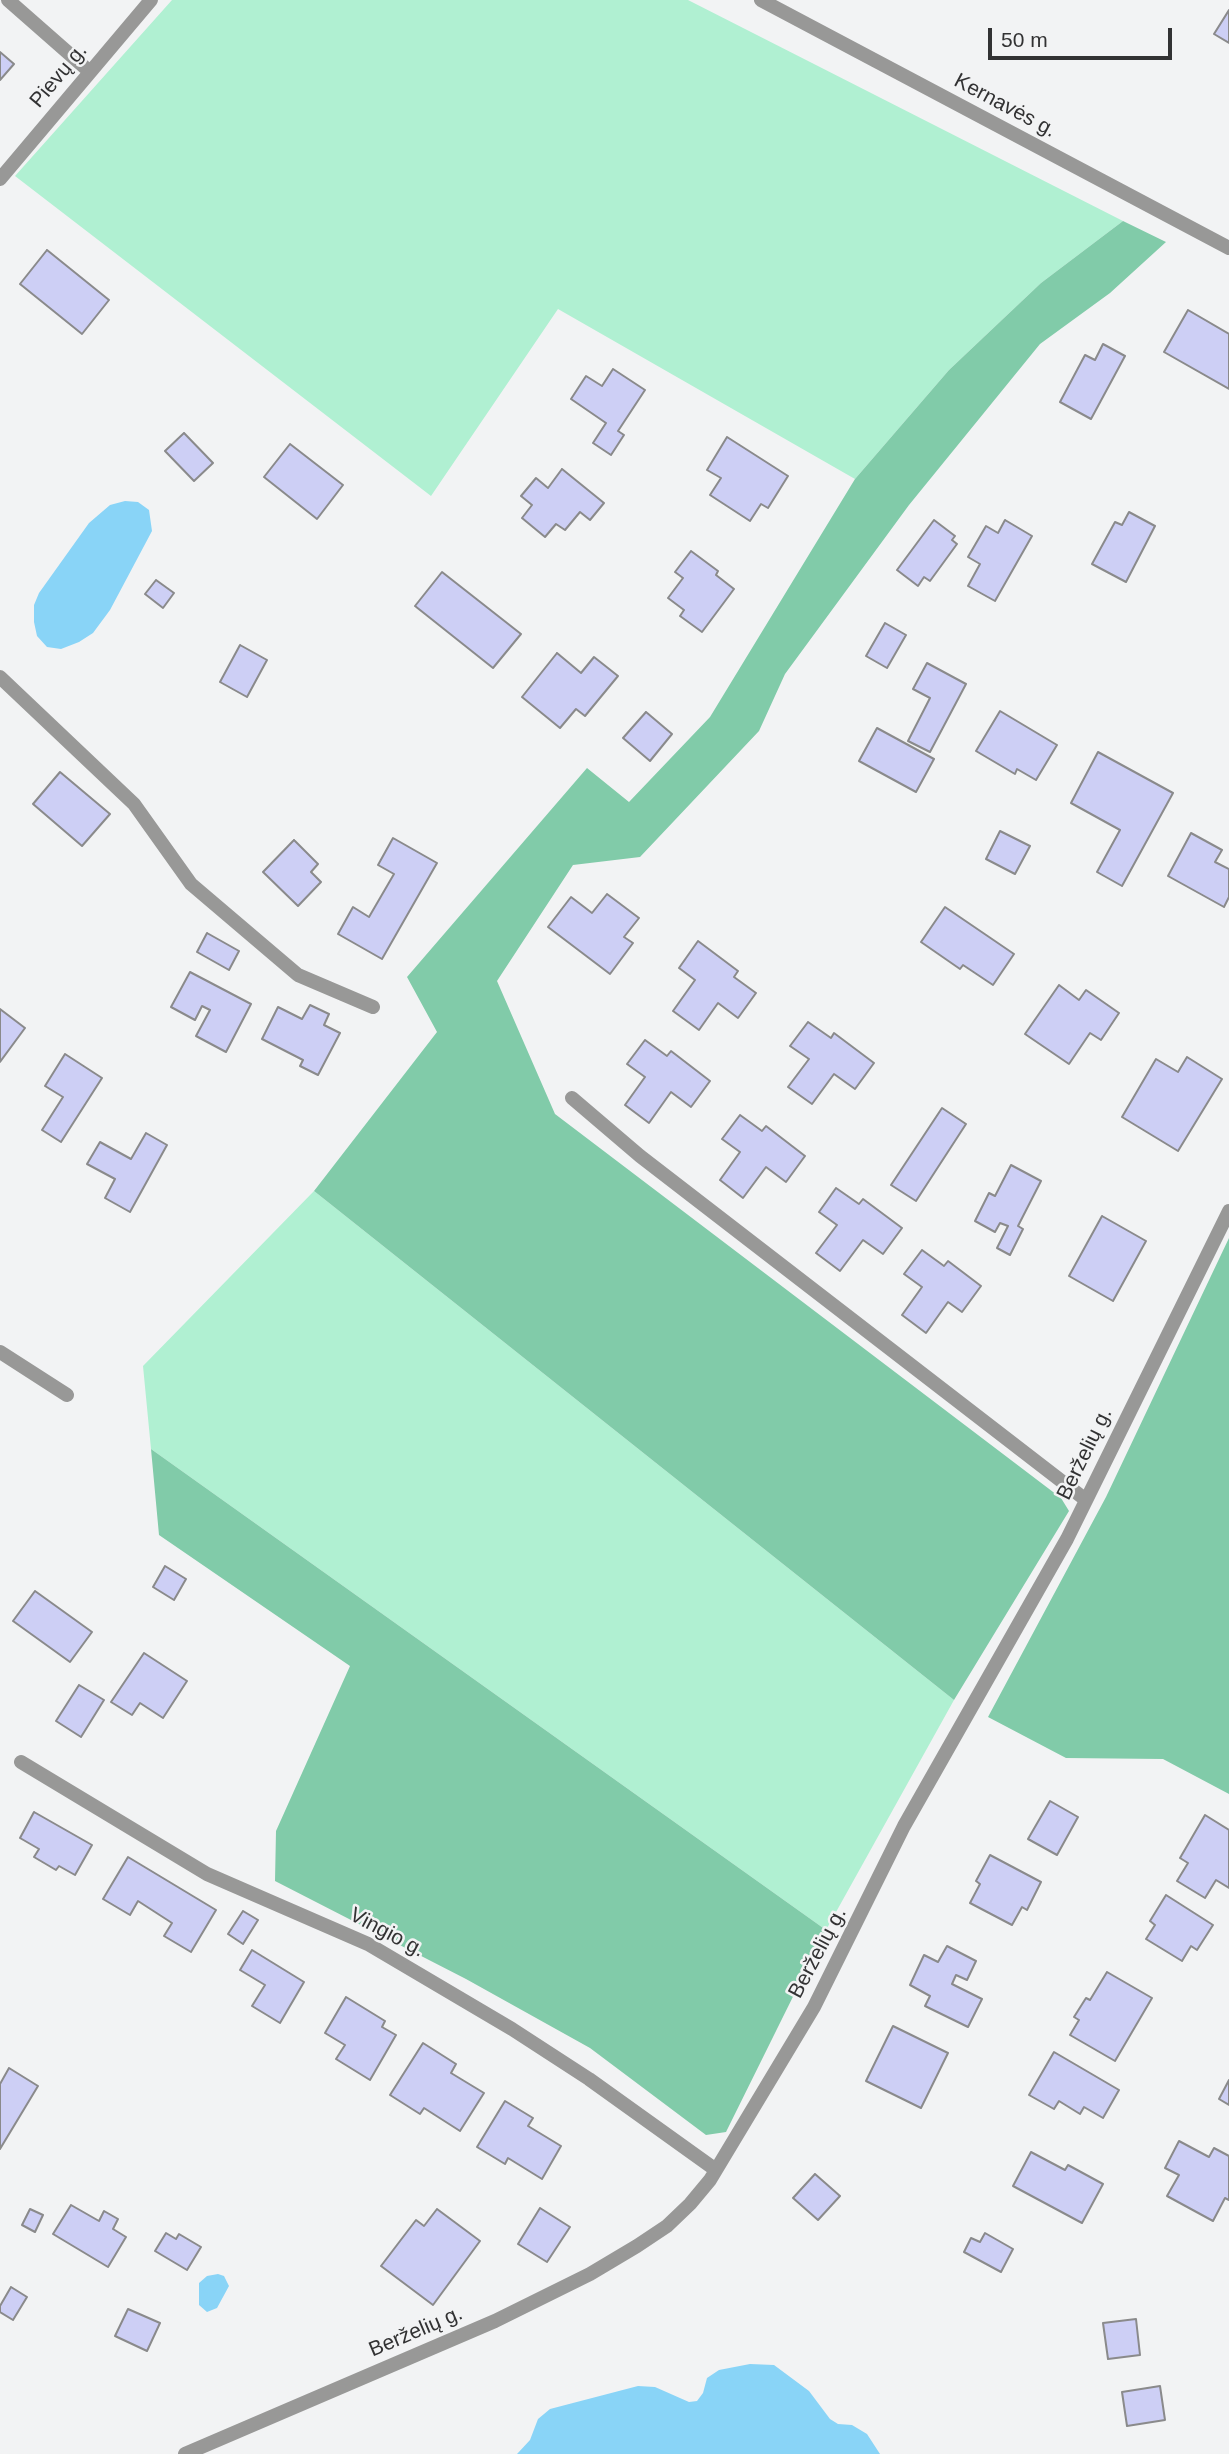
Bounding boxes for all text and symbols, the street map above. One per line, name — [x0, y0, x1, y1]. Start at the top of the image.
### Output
scale bar — [991, 14, 1175, 58]
text: 50 m — [1001, 28, 1048, 51]
street label: Pievų g. — [25, 39, 93, 113]
street label: Kernavės g. — [950, 69, 1060, 143]
street label: Berželių g. — [1052, 1404, 1118, 1504]
street label: Vingio g. — [345, 1903, 429, 1963]
street label: Berželių g. — [784, 1903, 852, 2003]
street label: Berželių g. — [365, 2301, 467, 2363]

